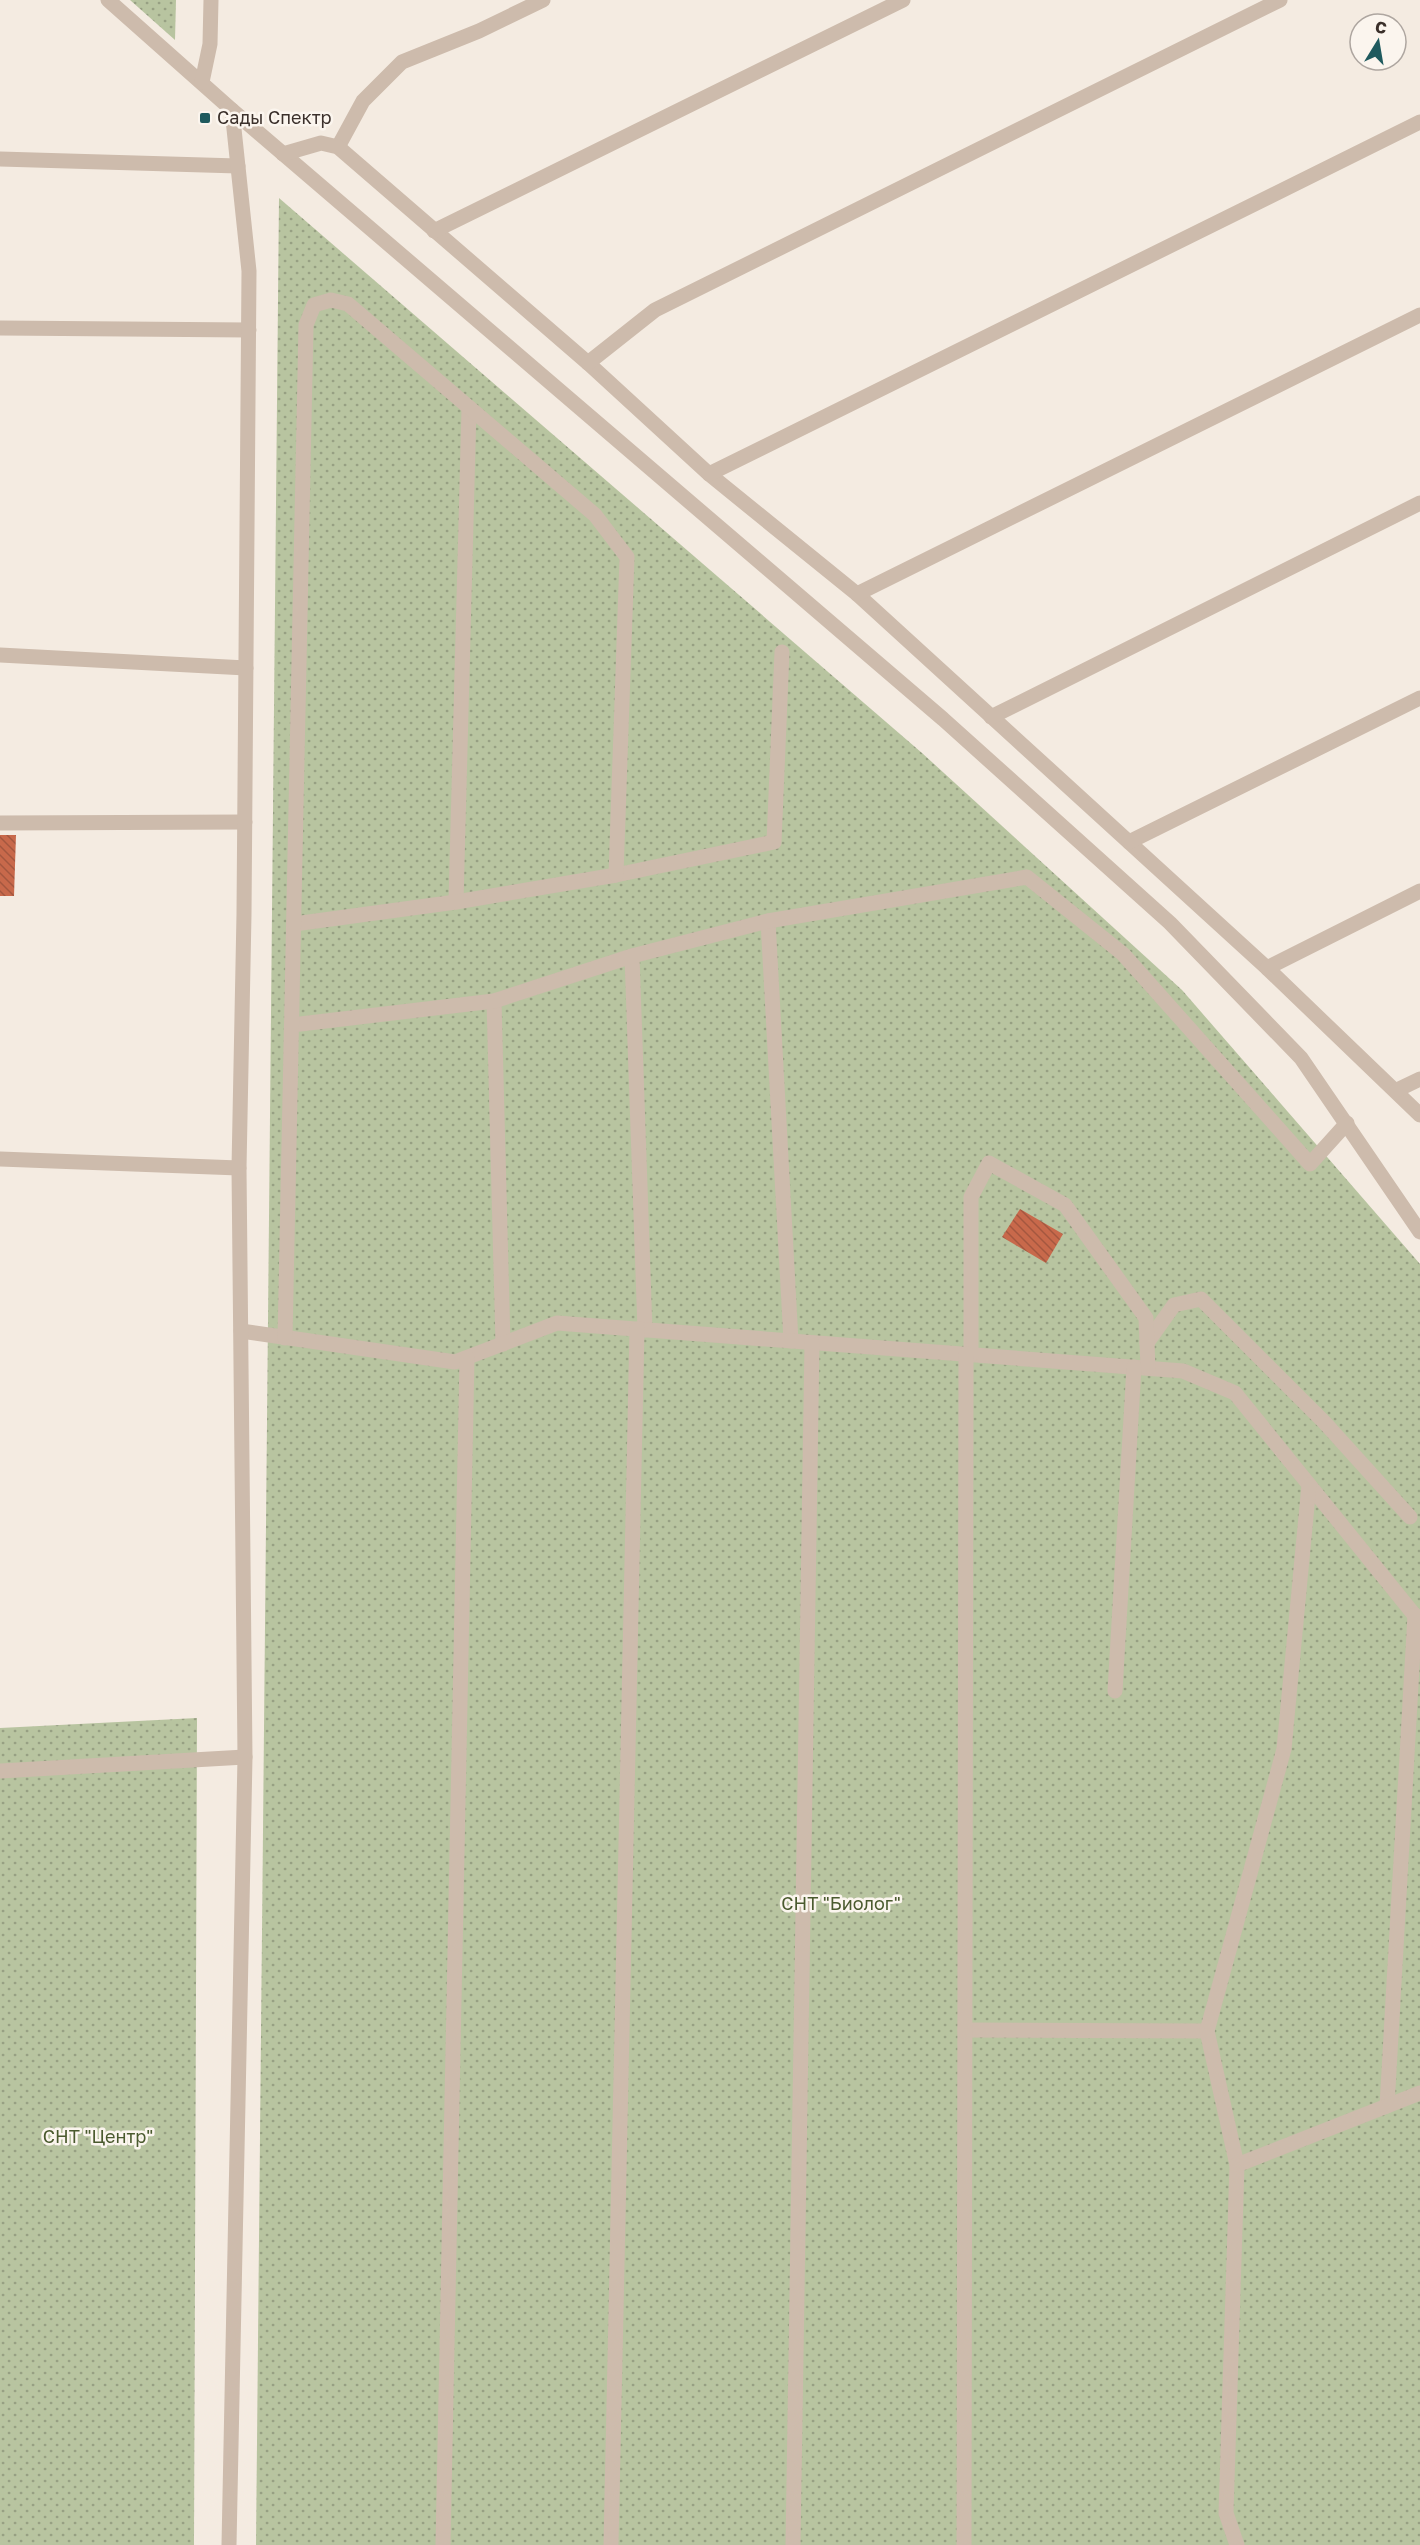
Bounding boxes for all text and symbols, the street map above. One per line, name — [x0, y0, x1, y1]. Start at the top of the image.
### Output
north arrow — [1348, 12, 1408, 72]
text: С — [1373, 16, 1388, 38]
place label: Сады Спектр — [217, 106, 332, 128]
marker: Сады Спектр — [198, 111, 212, 125]
park label: СНТ "Биолог" — [781, 1892, 901, 1914]
park label: СНТ "Центр" — [43, 2125, 153, 2147]

